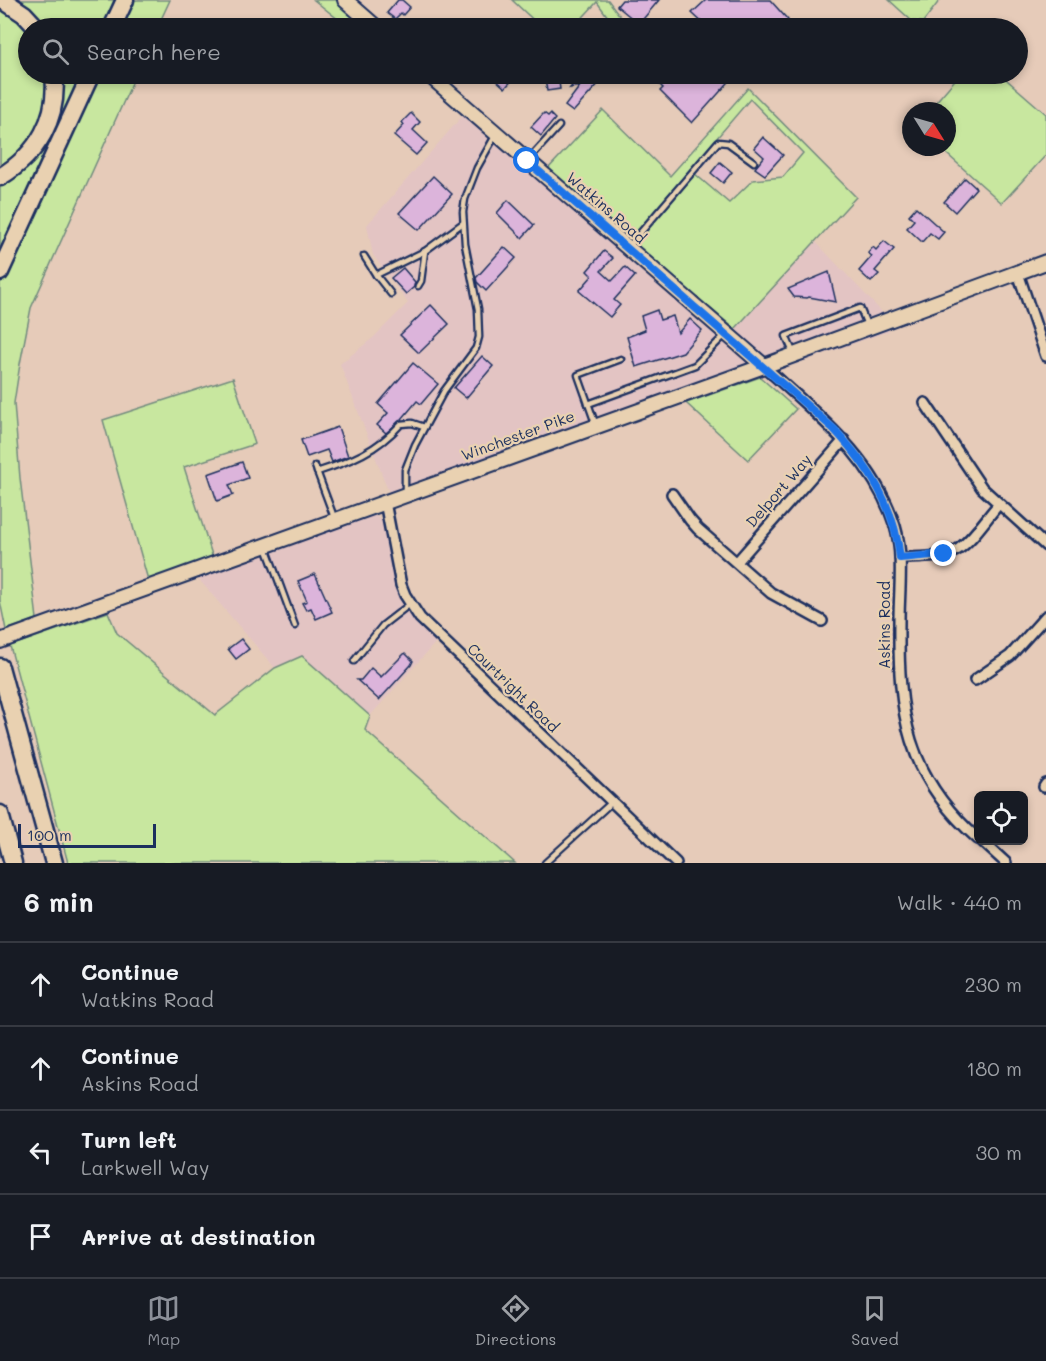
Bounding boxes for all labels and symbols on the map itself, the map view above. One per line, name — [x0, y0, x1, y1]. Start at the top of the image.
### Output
north arrow — [902, 102, 956, 156]
route start — [513, 147, 539, 173]
street label: Watkins Road — [563, 167, 651, 247]
street label: Winchester Pike — [458, 405, 577, 465]
street label: Delport Way — [741, 449, 816, 531]
route end — [930, 540, 956, 566]
street label: Askins Road — [874, 581, 894, 669]
street label: Courtright Road — [464, 638, 564, 736]
scale bar — [18, 821, 156, 848]

